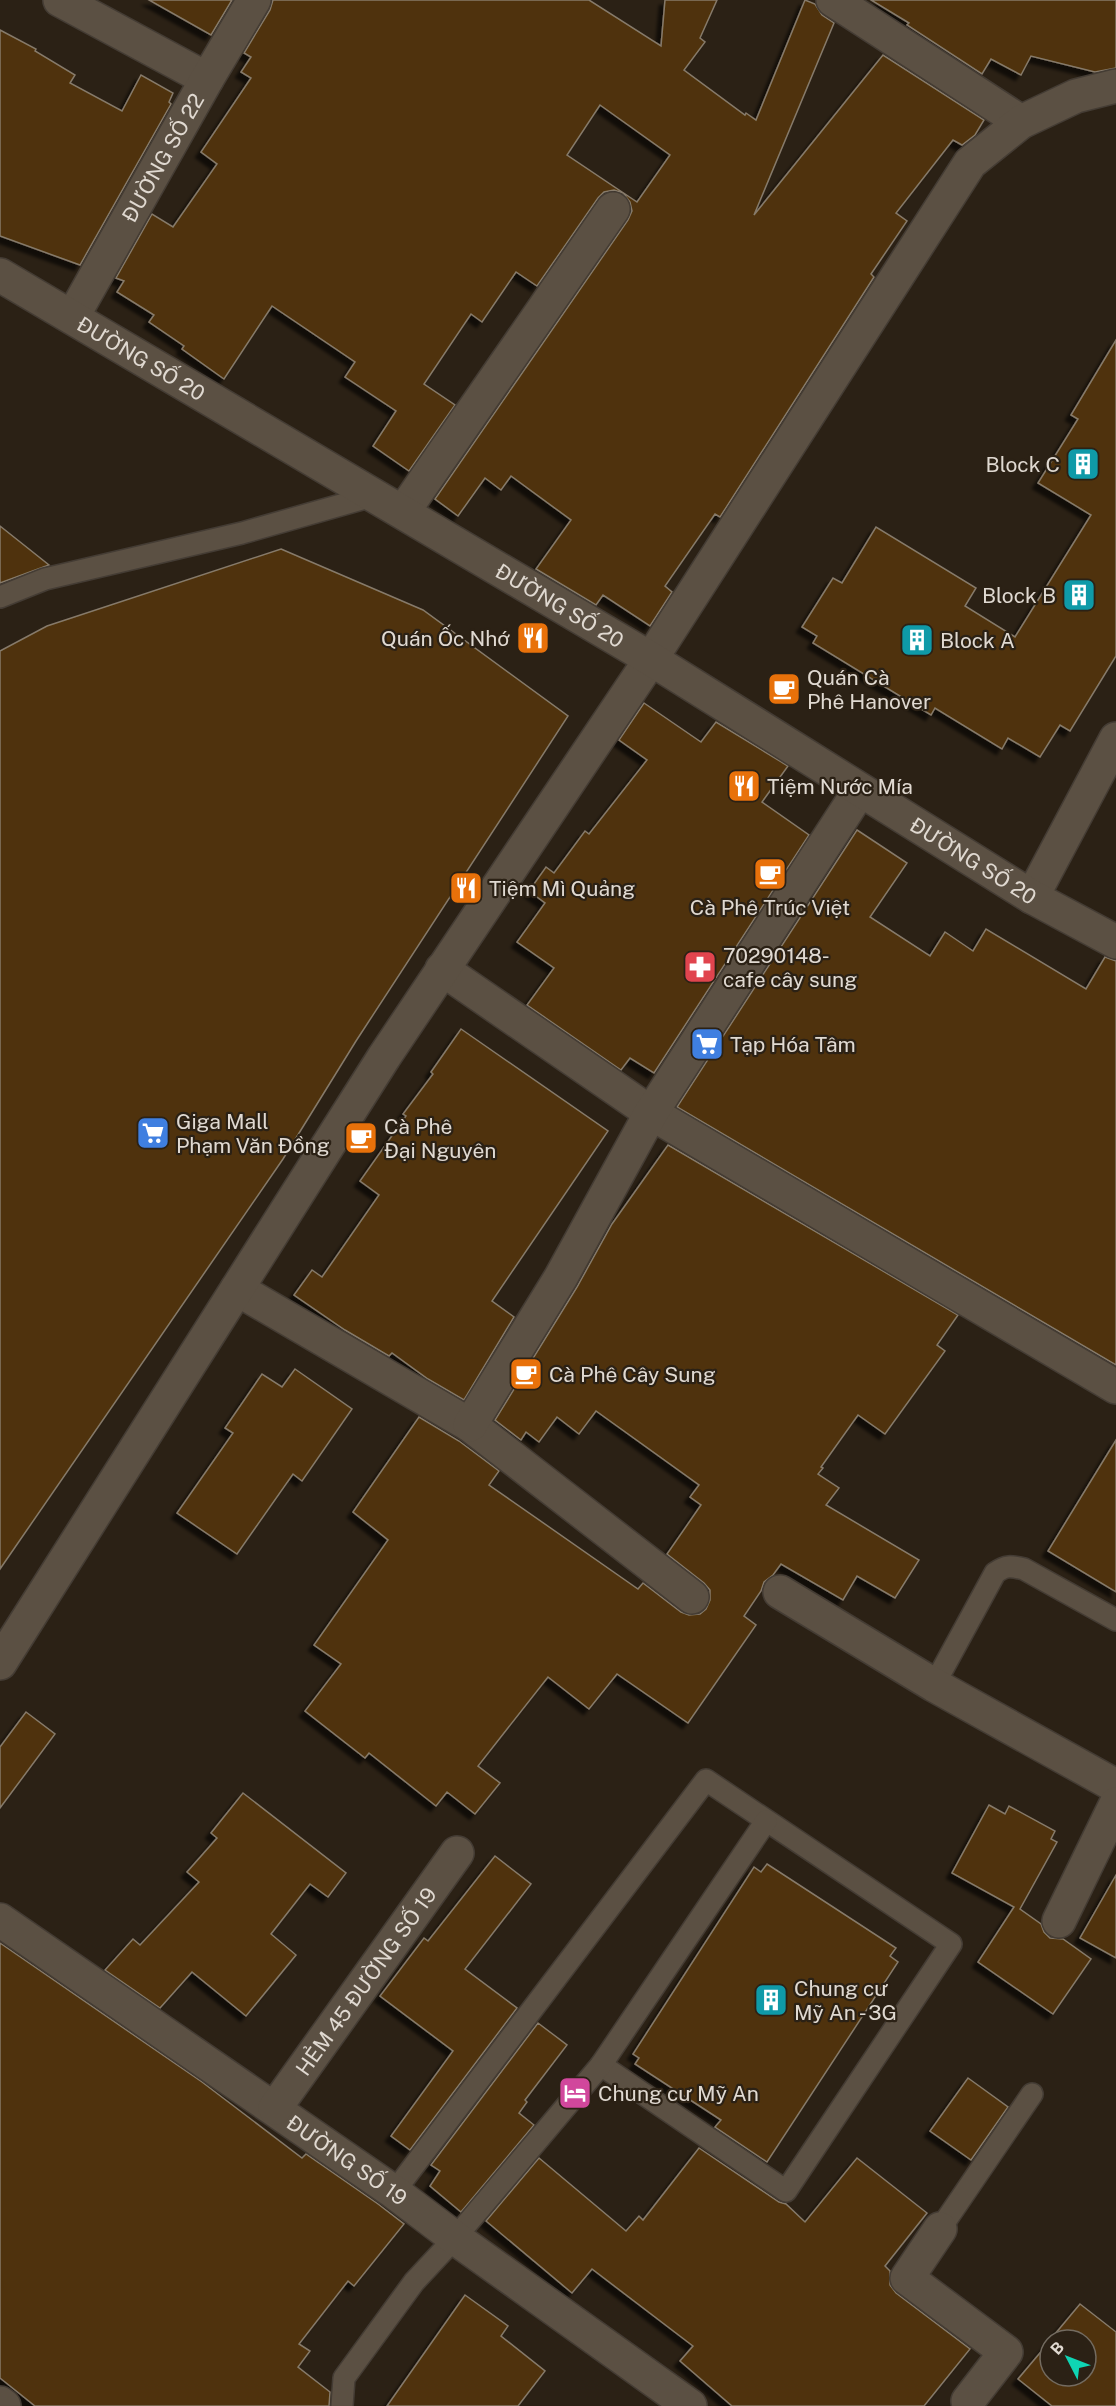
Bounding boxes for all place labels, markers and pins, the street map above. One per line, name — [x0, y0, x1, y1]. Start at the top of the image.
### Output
building icon: Block C — [1065, 446, 1101, 482]
place label: Block C — [986, 452, 1060, 477]
building icon: Block B — [1061, 577, 1097, 613]
place label: Block B — [982, 583, 1056, 608]
restaurant icon: Quán Ốc Nhớ — [515, 620, 551, 656]
building icon: Block A — [899, 622, 935, 658]
place label: Quán Ốc Nhớ — [381, 624, 510, 651]
place label: Block A — [940, 628, 1015, 653]
place label: Quán Cà Phê Hanover — [807, 665, 931, 714]
cafe icon: Quán Cà Phê Hanover — [766, 671, 802, 707]
restaurant icon: Tiệm Nước Mía — [726, 768, 762, 804]
place label: Tiệm Nước Mía — [767, 774, 913, 799]
cafe icon: Cà Phê Trúc Việt — [752, 856, 788, 892]
restaurant icon: Tiệm Mì Quảng — [448, 870, 484, 906]
place label: Tiệm Mì Quảng — [489, 876, 635, 901]
place label: Cà Phê Trúc Việt — [690, 895, 850, 920]
place label: 70290148- cafe cây sung — [723, 943, 857, 992]
pharmacy icon: 70290148- cafe cây sung — [682, 949, 718, 985]
supermarket icon: Tạp Hóa Tâm — [689, 1026, 725, 1062]
place label: Tạp Hóa Tâm — [730, 1032, 856, 1057]
place label: Giga Mall Phạm Văn Đồng — [176, 1109, 330, 1158]
place label: Cà Phê Đại Nguyên — [384, 1114, 496, 1163]
supermarket icon: Giga Mall Phạm Văn Đồng — [135, 1115, 171, 1151]
cafe icon: Cà Phê Đại Nguyên — [343, 1120, 379, 1156]
cafe icon: Cà Phê Cây Sung — [508, 1356, 544, 1392]
place label: Cà Phê Cây Sung — [549, 1362, 716, 1387]
place label: Chung cư Mỹ An - 3G — [794, 1976, 897, 2025]
building icon: Chung cư Mỹ An - 3G — [753, 1982, 789, 2018]
hotel icon: Chung cư Mỹ An — [557, 2075, 593, 2111]
place label: Chung cư Mỹ An — [598, 2081, 759, 2106]

